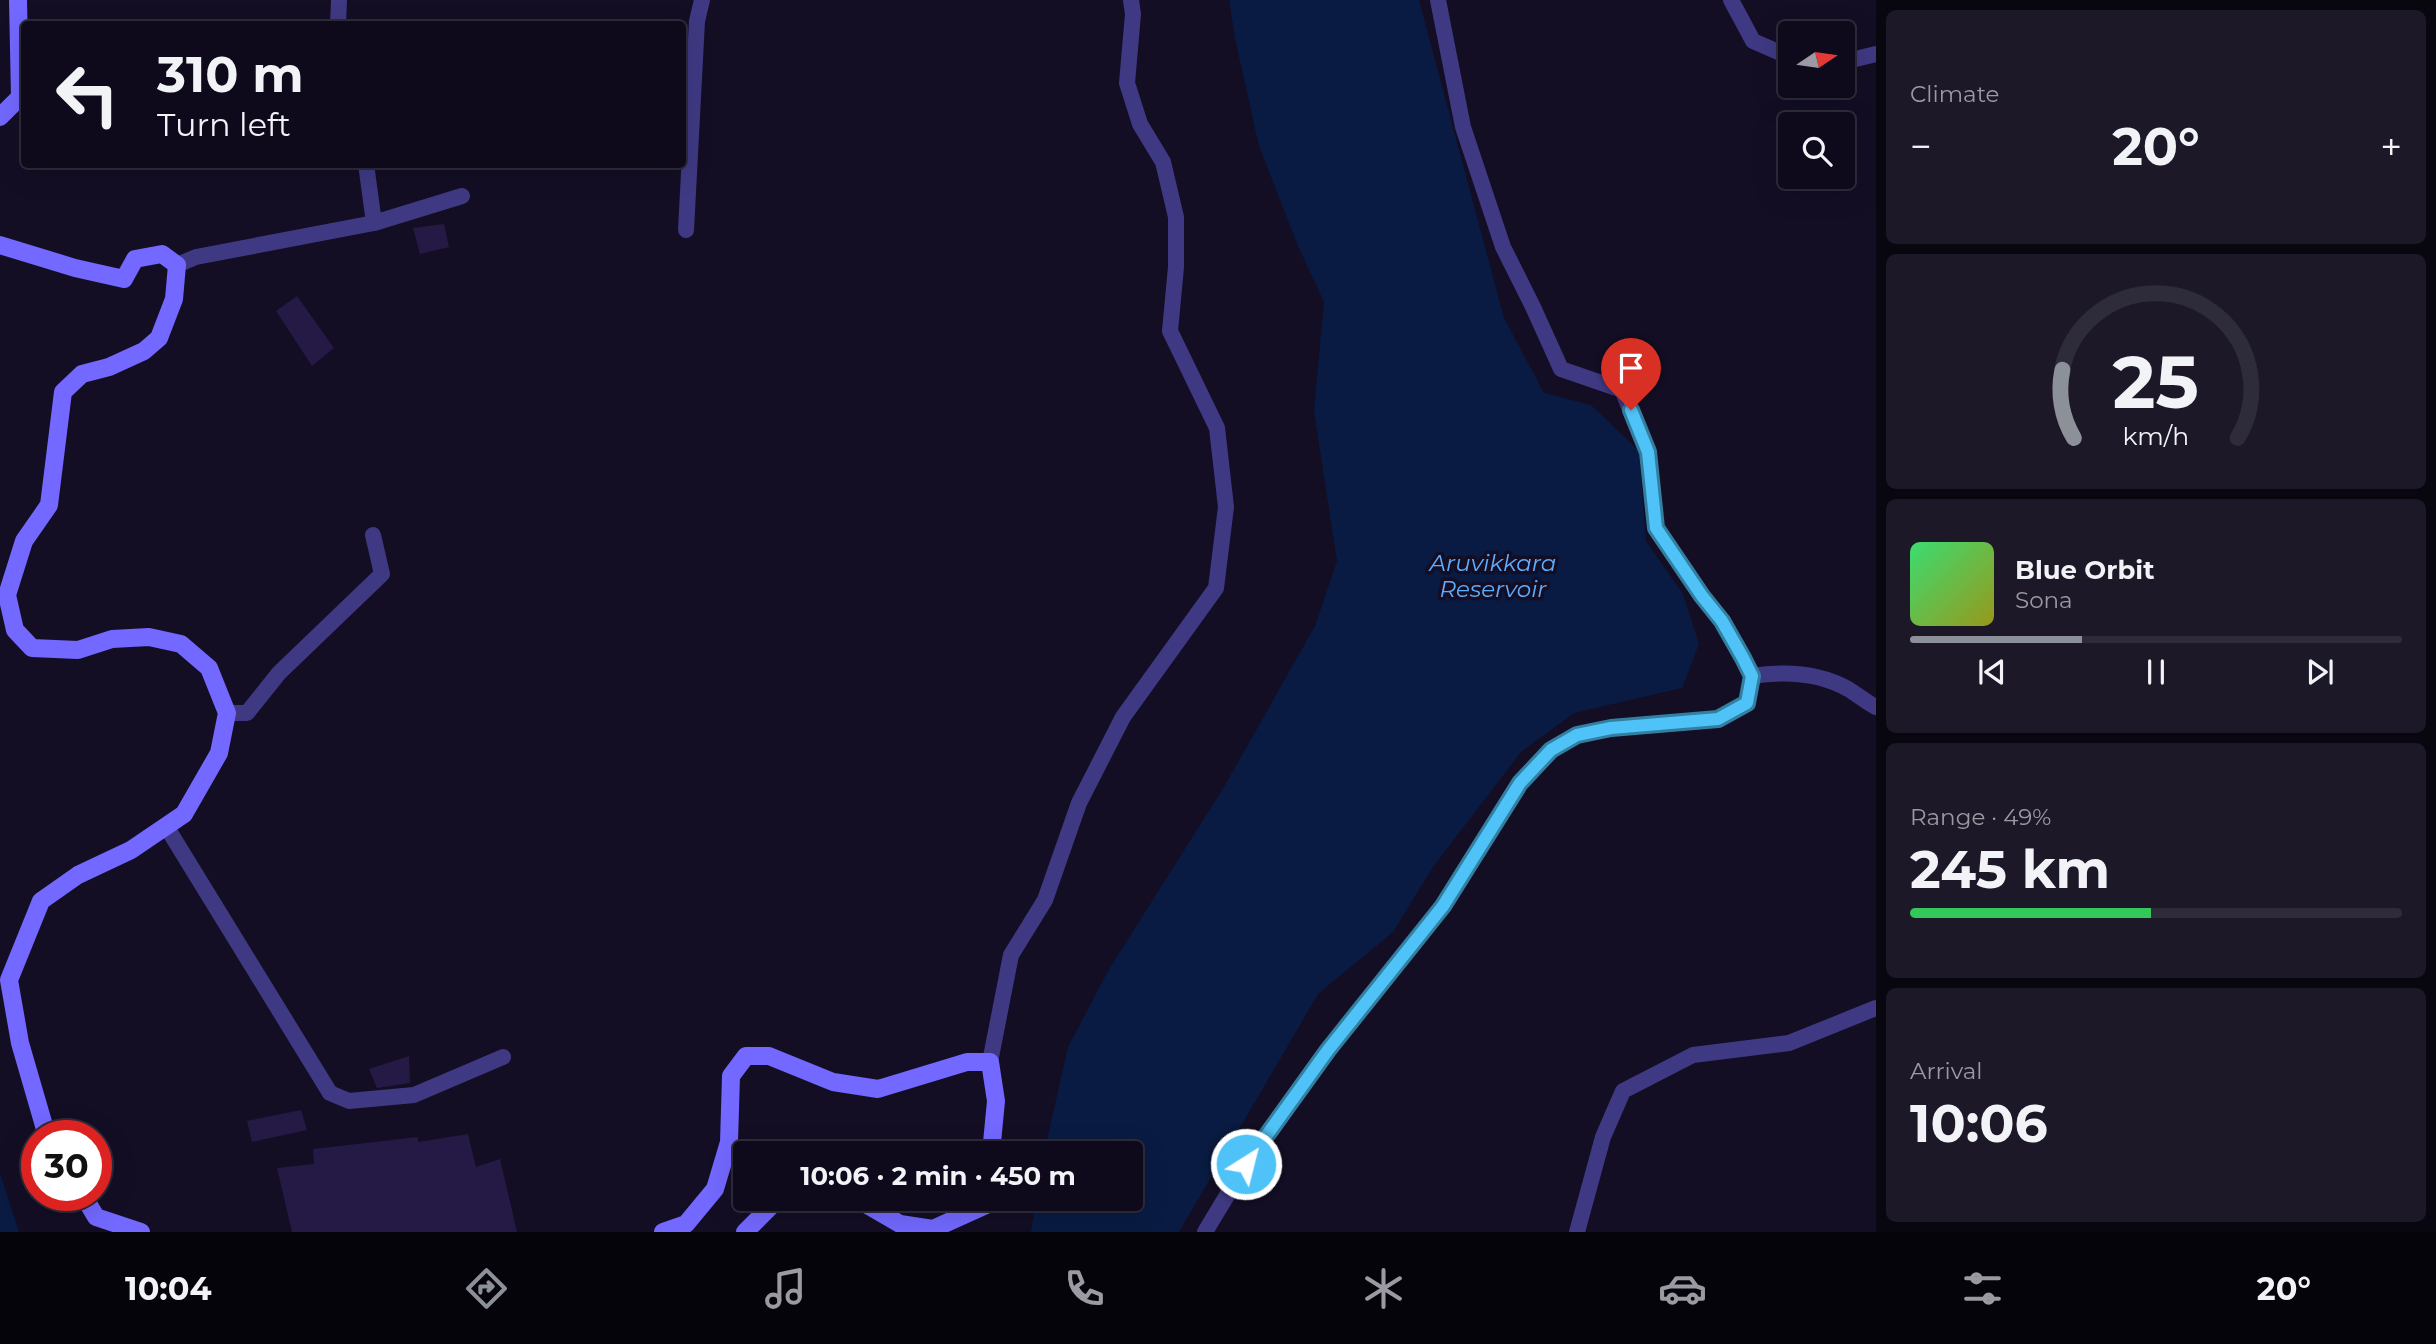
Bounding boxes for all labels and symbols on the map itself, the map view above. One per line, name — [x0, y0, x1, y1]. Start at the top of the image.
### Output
north arrow — [1778, 21, 1855, 98]
pin — [1601, 338, 1661, 410]
water label: Aruvikkara Reservoir — [1428, 549, 1556, 603]
speed limit sign: 30 — [21, 1120, 112, 1211]
position arrow — [1209, 1127, 1283, 1201]

